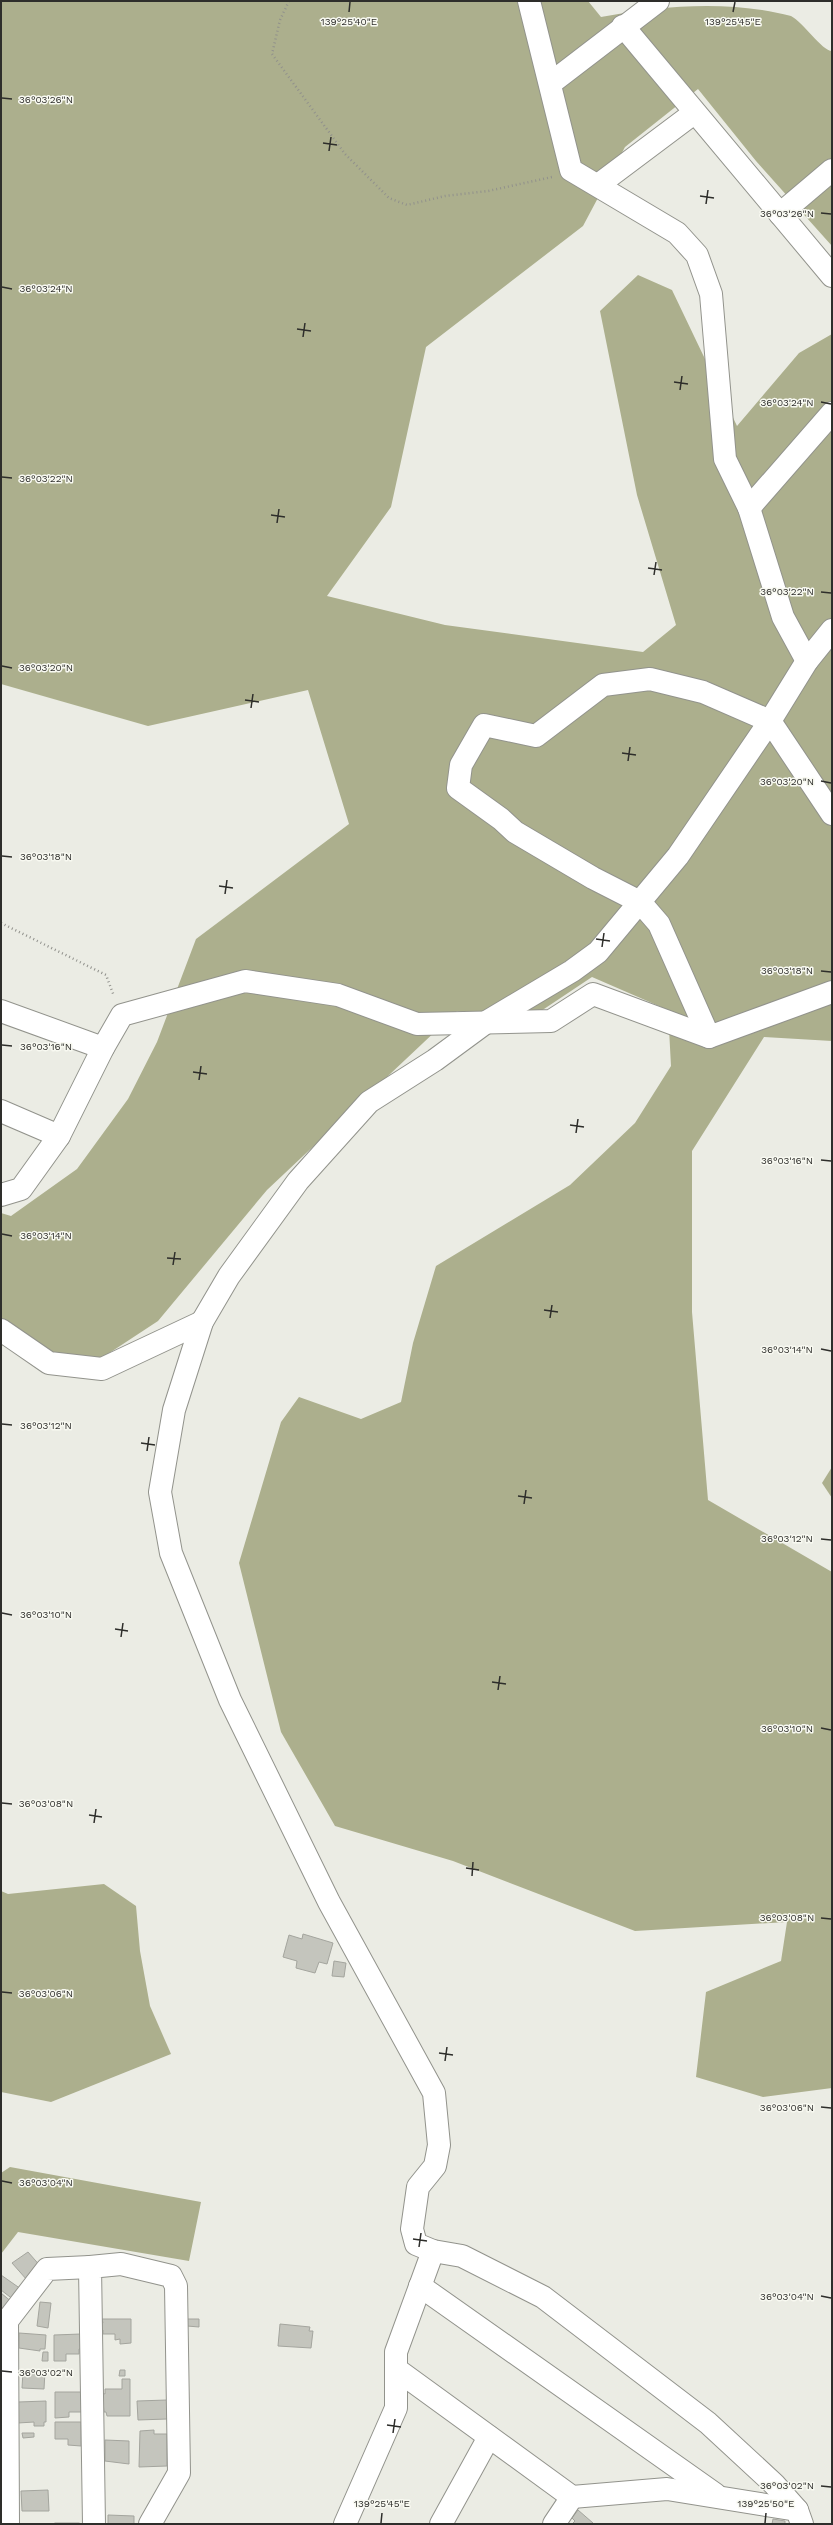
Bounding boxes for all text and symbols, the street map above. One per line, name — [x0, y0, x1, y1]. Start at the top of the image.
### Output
text: 139°25'40"E — [321, 16, 377, 27]
text: 139°25'45"E — [705, 16, 761, 27]
text: 36°03'26"N — [19, 94, 73, 105]
text: 36°03'26"N — [760, 208, 814, 219]
text: 36°03'24"N — [19, 283, 73, 294]
text: 36°03'24"N — [760, 397, 814, 408]
text: 36°03'22"N — [19, 473, 73, 484]
text: 36°03'22"N — [760, 586, 814, 597]
text: 36°03'20"N — [19, 662, 73, 673]
text: 36°03'20"N — [760, 776, 814, 787]
text: 36°03'18"N — [20, 851, 72, 862]
text: 36°03'18"N — [761, 965, 813, 976]
text: 36°03'16"N — [20, 1041, 72, 1052]
text: 36°03'16"N — [761, 1155, 813, 1166]
text: 36°03'14"N — [20, 1230, 72, 1241]
text: 36°03'14"N — [761, 1344, 813, 1355]
text: 36°03'12"N — [20, 1420, 72, 1431]
text: 36°03'12"N — [761, 1533, 813, 1544]
text: 36°03'10"N — [20, 1609, 72, 1620]
text: 36°03'10"N — [761, 1723, 813, 1734]
text: 36°03'08"N — [19, 1798, 73, 1809]
text: 36°03'08"N — [760, 1912, 814, 1923]
text: 36°03'06"N — [19, 1988, 73, 1999]
text: 36°03'06"N — [760, 2102, 814, 2113]
text: 36°03'04"N — [19, 2177, 73, 2188]
text: 36°03'04"N — [760, 2291, 814, 2302]
text: 36°03'02"N — [19, 2367, 73, 2378]
text: 36°03'02"N — [760, 2480, 814, 2491]
text: 139°25'45"E — [354, 2498, 410, 2509]
text: 139°25'50"E — [738, 2498, 794, 2509]

